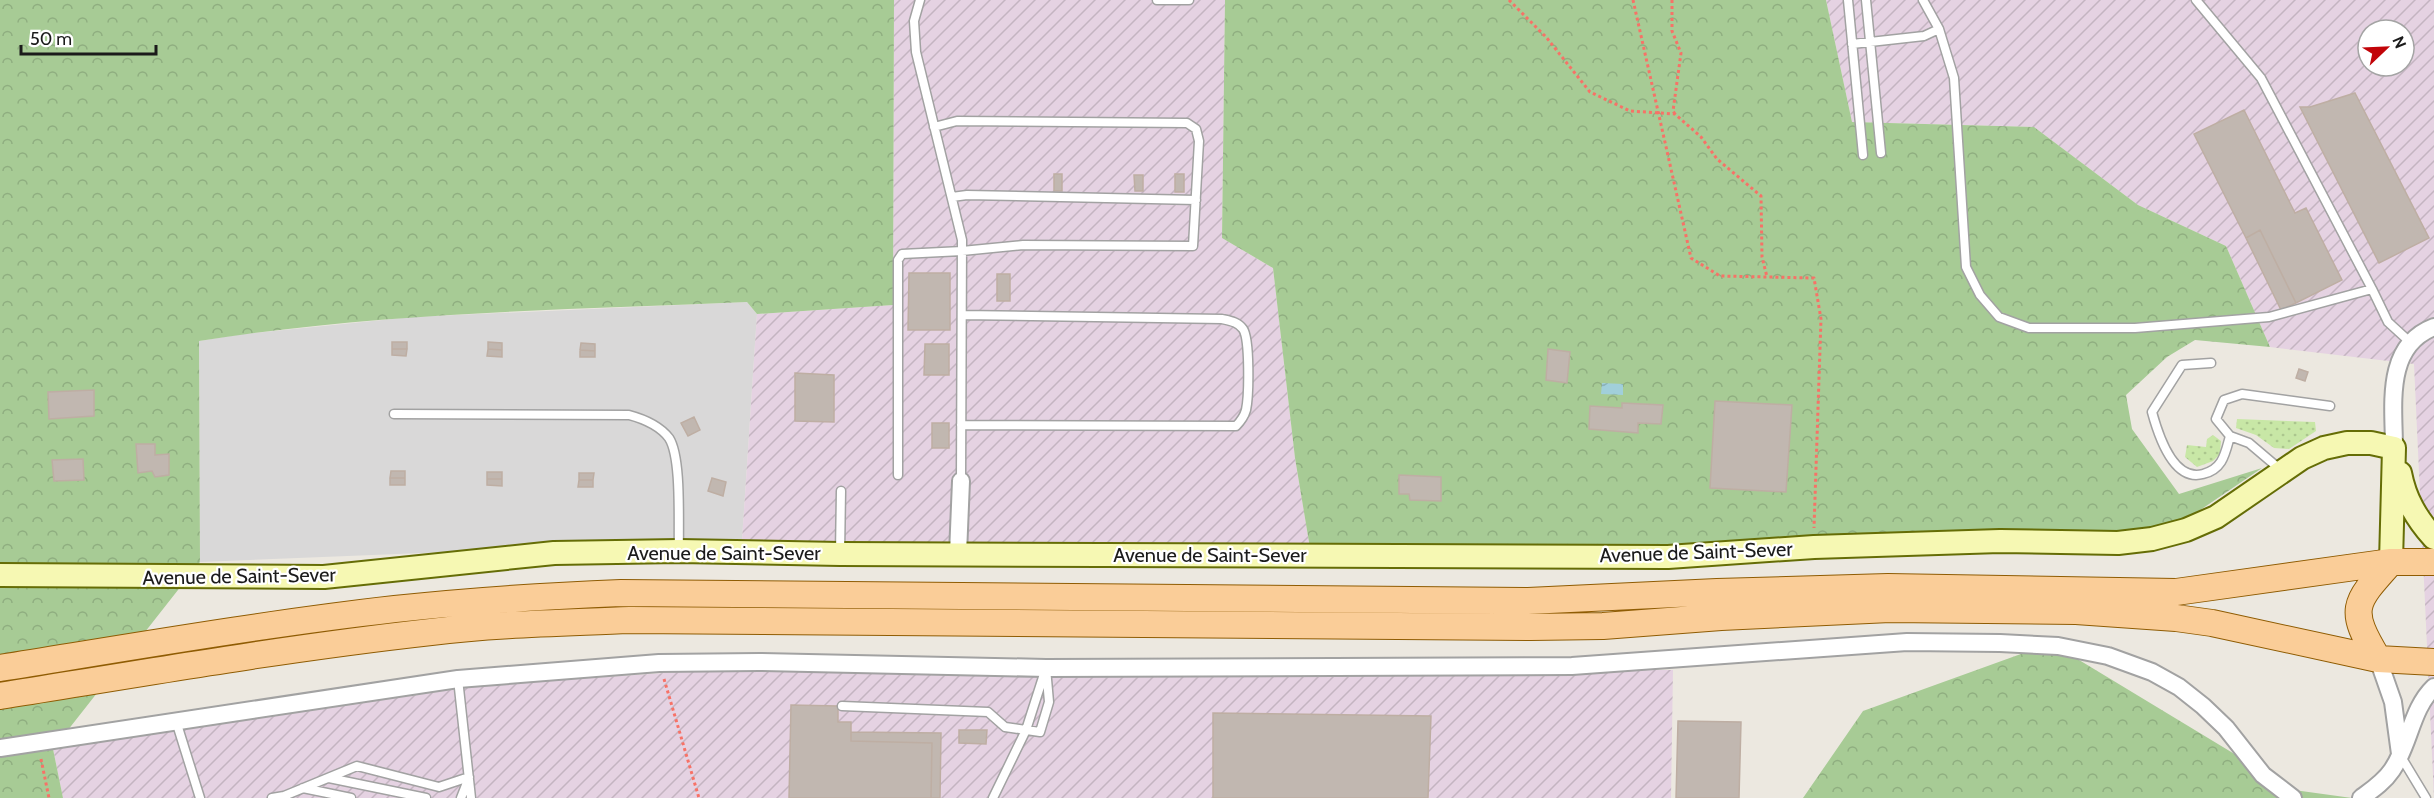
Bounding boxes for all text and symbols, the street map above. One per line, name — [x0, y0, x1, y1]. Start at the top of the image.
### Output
scale bar — [21, 18, 156, 56]
north arrow — [2356, 18, 2416, 78]
text: 50 m — [30, 28, 72, 50]
text: N — [2388, 33, 2410, 51]
street label: Avenue de Saint-Sever — [1599, 537, 1794, 567]
street label: Avenue de Saint-Sever — [627, 541, 821, 565]
street label: Avenue de Saint-Sever — [1113, 543, 1307, 567]
street label: Avenue de Saint-Sever — [142, 562, 337, 590]

